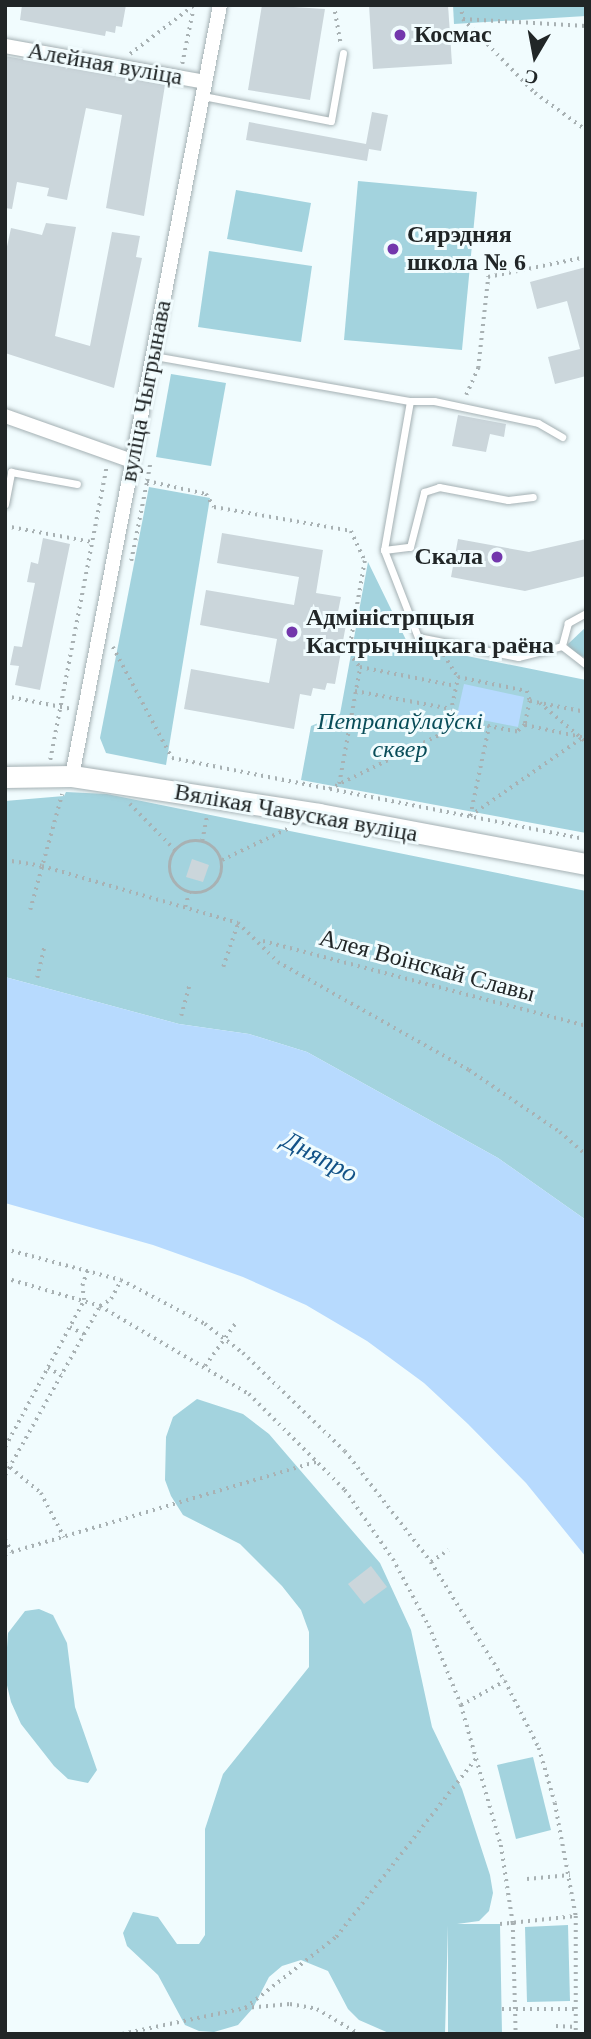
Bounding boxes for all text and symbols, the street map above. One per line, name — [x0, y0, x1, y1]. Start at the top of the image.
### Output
place label: Космас — [414, 21, 492, 49]
north arrow — [500, 21, 570, 91]
marker: Космас — [392, 27, 408, 43]
street label: Алейная вуліца — [25, 36, 185, 92]
text: С — [523, 66, 540, 89]
place label: Сярэдняя школа № 6 — [407, 221, 526, 277]
marker: Сярэдняя школа № 6 — [385, 241, 401, 257]
street label: вуліца Чыгрынава — [114, 298, 178, 484]
place label: Скала — [415, 543, 483, 571]
marker: Скала — [489, 549, 505, 565]
place label: Адміністрпцыя Кастрычніцкага раёна — [306, 604, 554, 660]
marker: Адміністрпцыя Кастрычніцкага раёна — [284, 624, 300, 640]
park label: Петрапаўлаўскі сквер — [317, 708, 483, 764]
street label: Вялікая Чавуская вуліца — [172, 777, 420, 849]
street label: Алея Воінскай Славы — [316, 923, 538, 1009]
water label: Дняпро — [277, 1124, 363, 1190]

